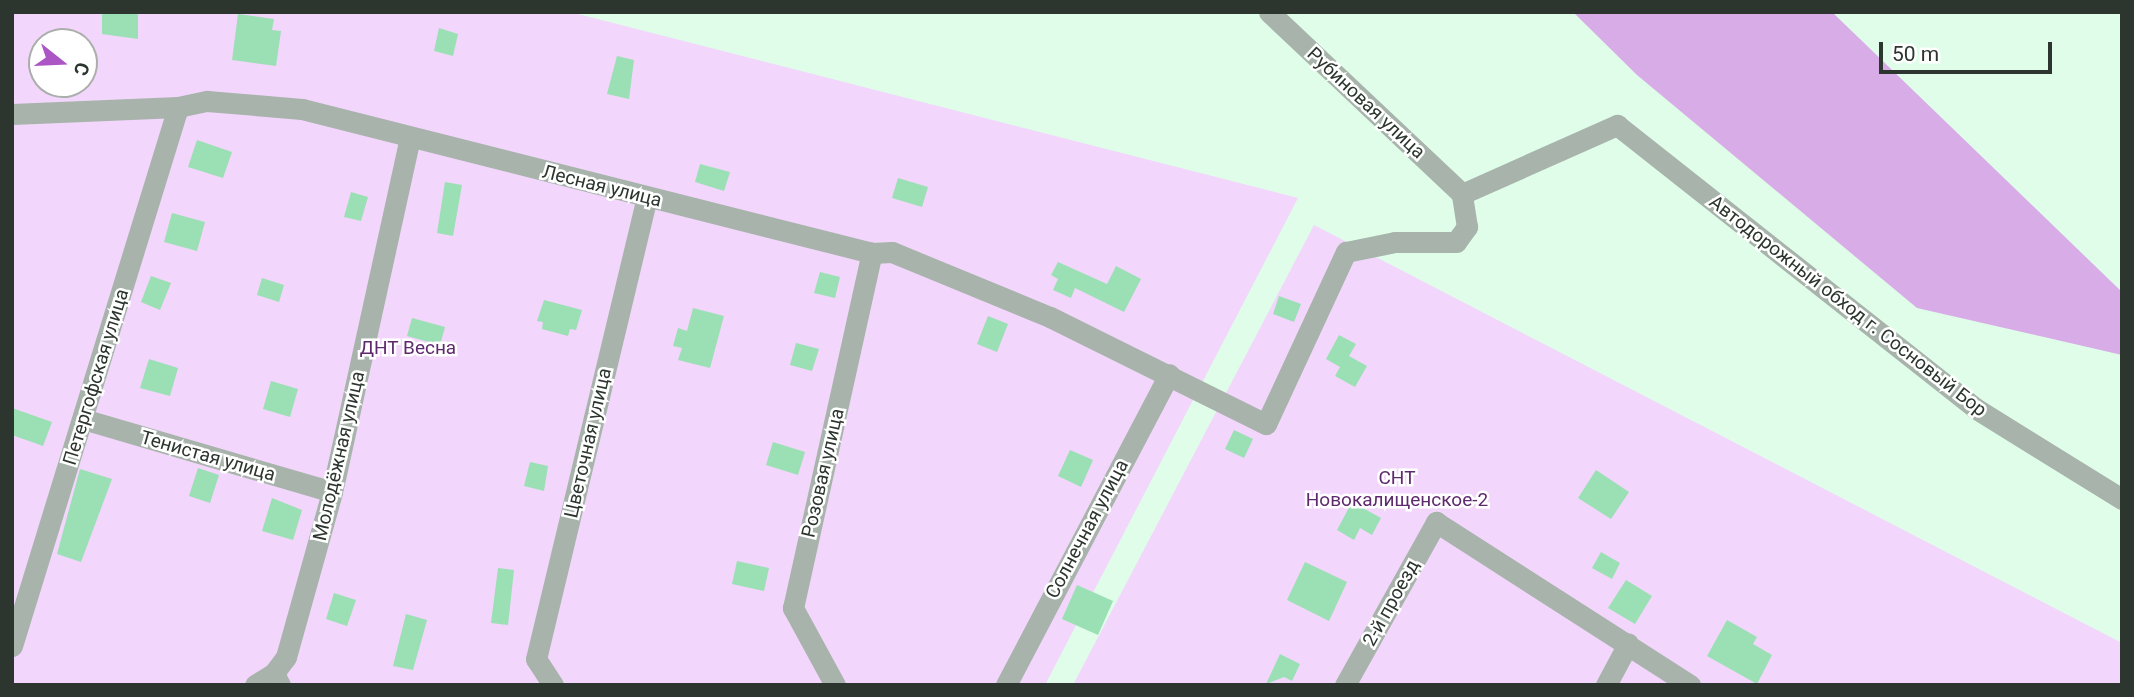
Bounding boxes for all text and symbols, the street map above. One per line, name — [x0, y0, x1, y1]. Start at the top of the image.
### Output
north arrow — [28, 28, 98, 98]
scale bar — [1882, 28, 2055, 72]
text: 50 m — [1892, 42, 1939, 66]
street label: Рубиновая улица — [1302, 43, 1430, 163]
text: С — [69, 60, 94, 78]
street label: Лесная улица — [540, 160, 664, 212]
street label: Автодорожный обход г. Сосновый Бор — [1705, 191, 1991, 421]
street label: Петергофская улица — [58, 286, 134, 468]
park label: ДНТ Весна — [360, 337, 456, 359]
street label: Цветочная улица — [560, 366, 616, 520]
street label: Молодёжная улица — [308, 369, 370, 543]
street label: Розовая улица — [797, 406, 849, 540]
street label: Тенистая улица — [138, 426, 278, 486]
street label: Солнечная улица — [1041, 456, 1133, 602]
park label: СНТ Новокалищенское-2 — [1306, 467, 1488, 511]
street label: 2-й проезд — [1358, 556, 1424, 650]

